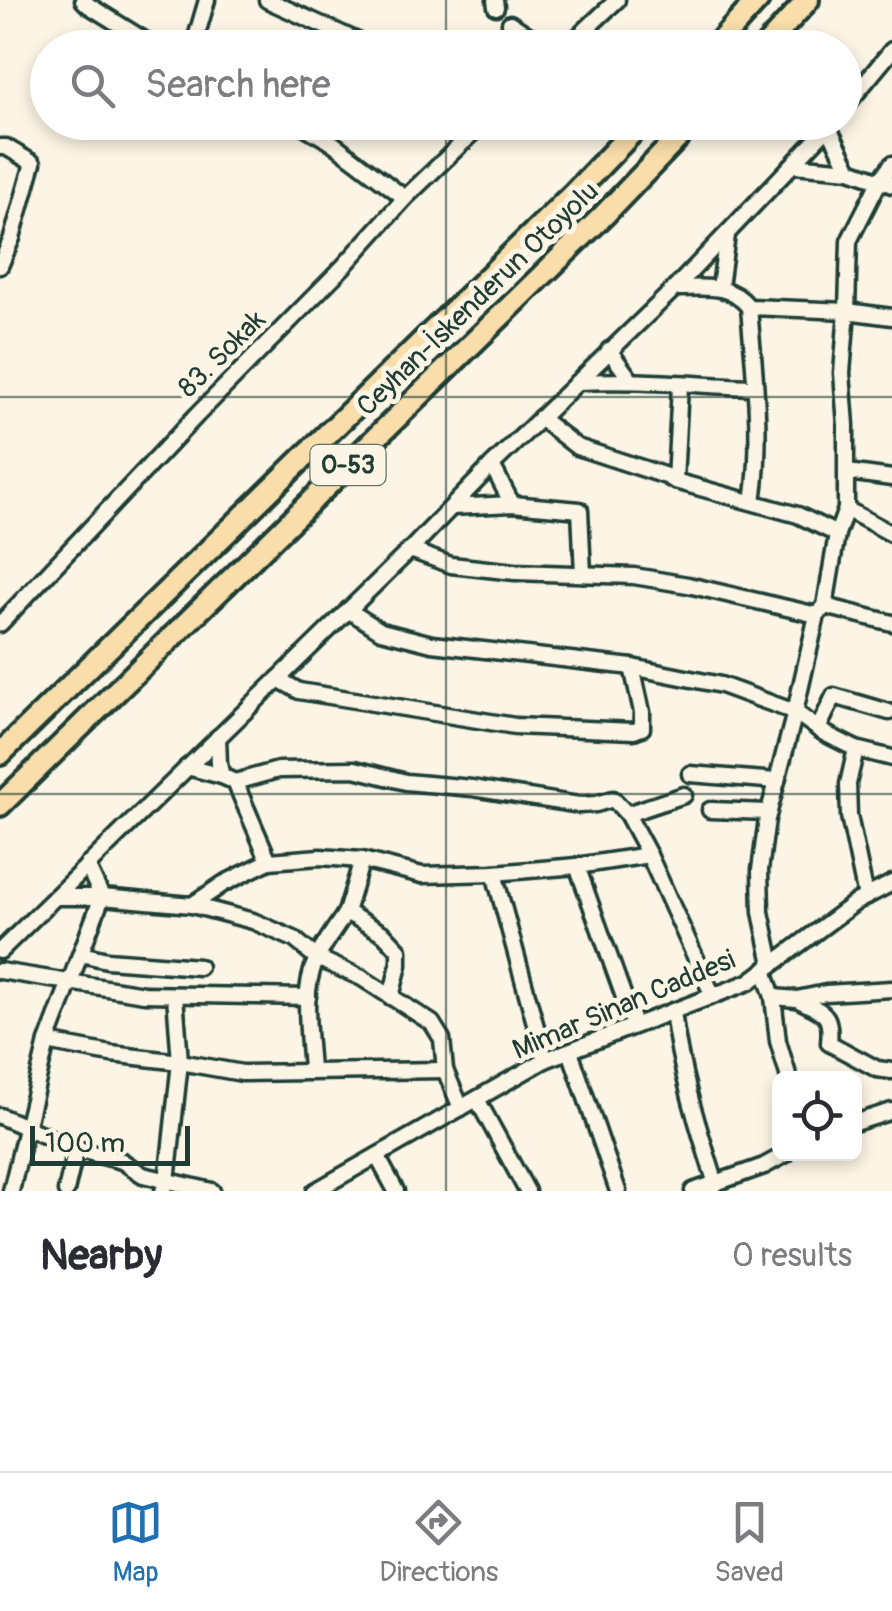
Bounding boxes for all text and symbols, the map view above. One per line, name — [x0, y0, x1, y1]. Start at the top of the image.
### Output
search box — [30, 30, 862, 140]
icon: search — [65, 58, 120, 113]
text: Search here — [145, 61, 331, 109]
street label: Ceyhan-İskenderun Otoyolu — [350, 174, 606, 424]
street label: 83. Sokak — [171, 303, 273, 405]
road number: O-53 — [310, 445, 386, 485]
street label: Mimar Sinan Caddesi — [507, 942, 741, 1068]
map controls — [772, 1071, 862, 1161]
button: locate — [772, 1071, 862, 1161]
scale bar — [30, 1121, 190, 1166]
text: 100 m — [45, 1126, 125, 1161]
text: Nearby — [40, 1230, 162, 1282]
text: 0 results — [732, 1236, 852, 1276]
tab: Map — [108, 1495, 163, 1590]
tab: Directions — [379, 1495, 498, 1590]
tab: Saved — [714, 1495, 784, 1590]

